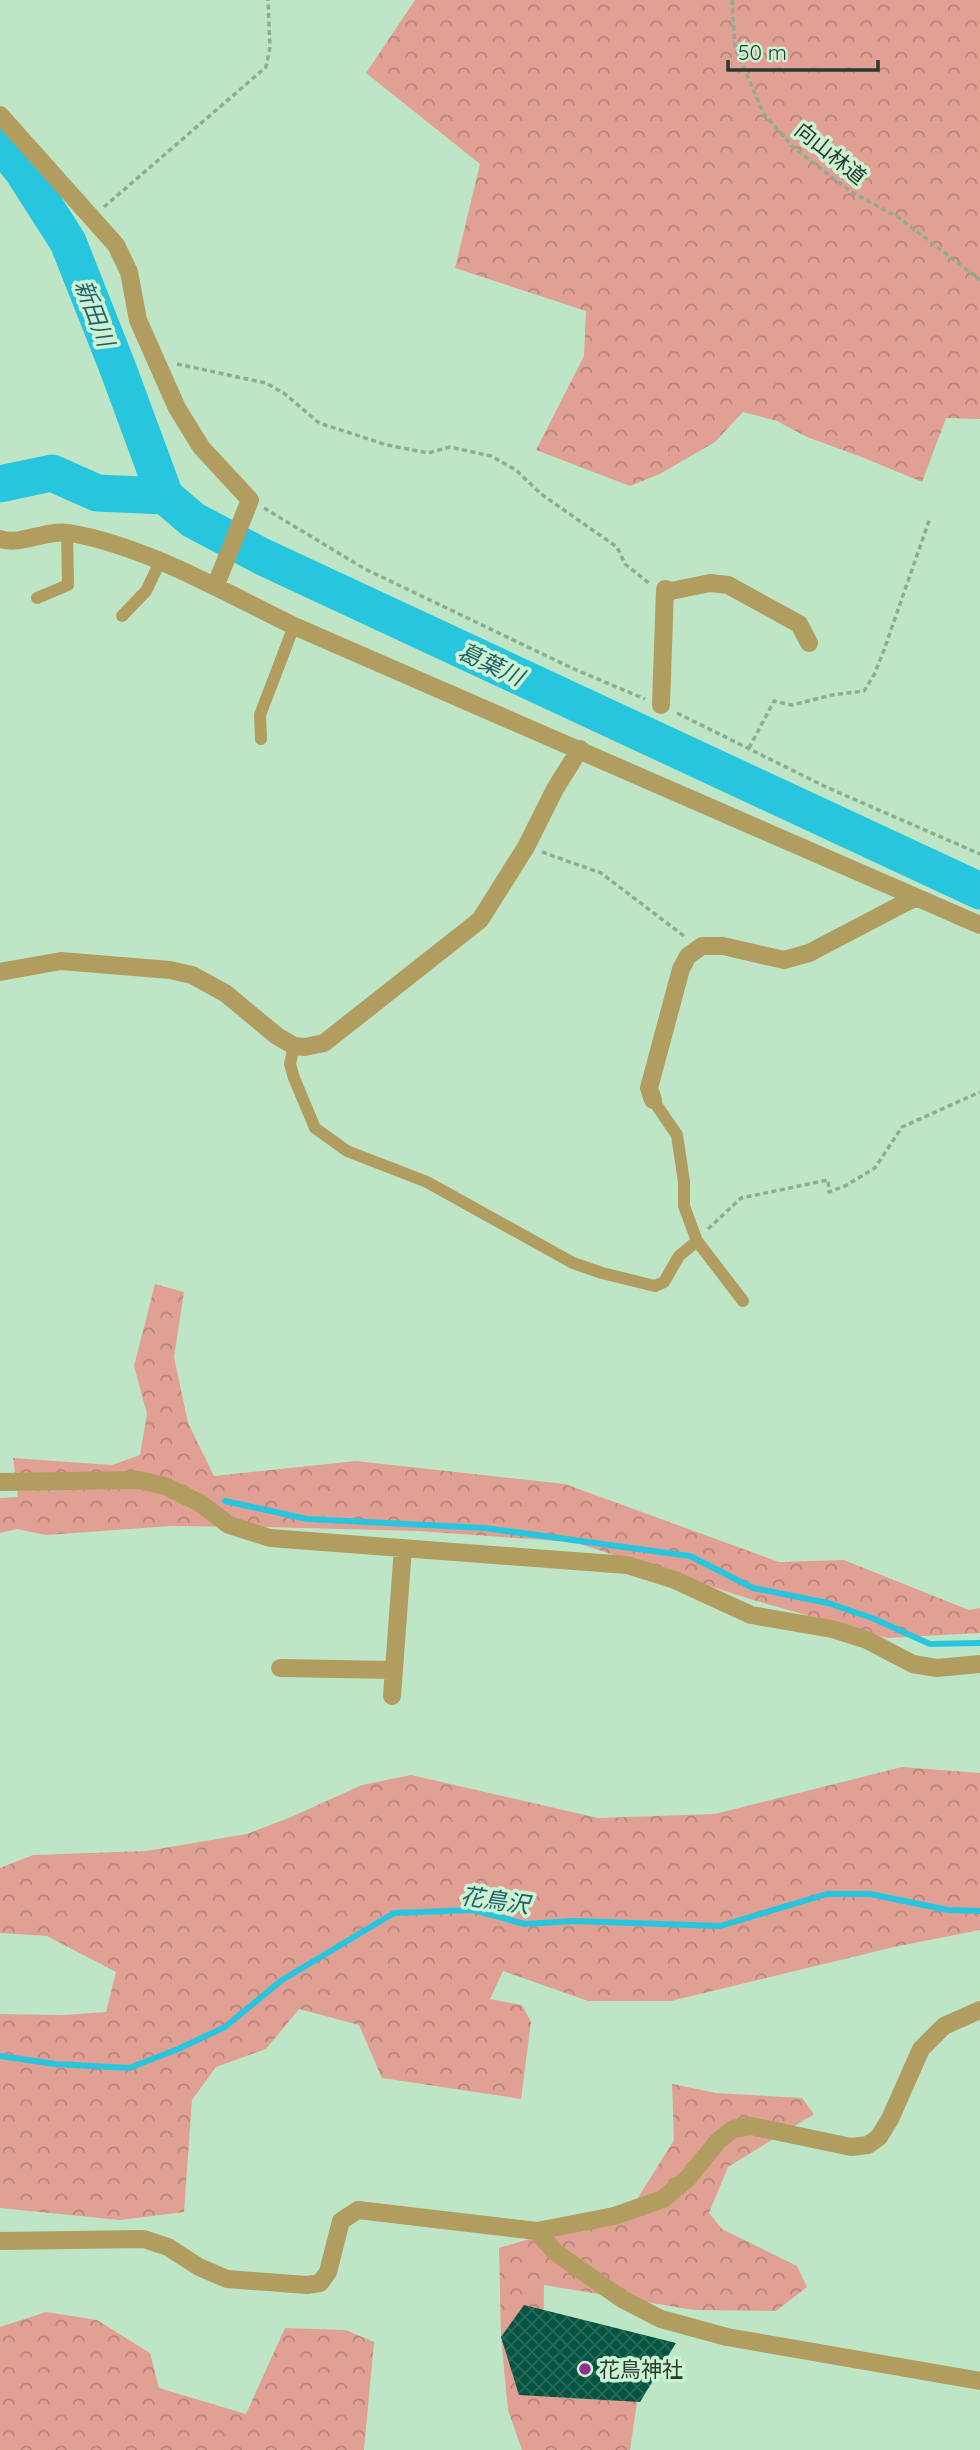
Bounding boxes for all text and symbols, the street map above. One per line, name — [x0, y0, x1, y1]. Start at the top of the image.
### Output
scale bar — [728, 28, 878, 72]
text: 50 m — [738, 39, 787, 65]
street label: 向山林道 — [790, 116, 872, 190]
water label: 新田川 — [69, 276, 122, 353]
water label: 葛葉川 — [454, 636, 531, 693]
water label: 花鳥沢 — [459, 1881, 534, 1920]
place label: 花鳥神社 — [599, 2356, 683, 2382]
marker: 花鳥神社 — [577, 2361, 593, 2377]

